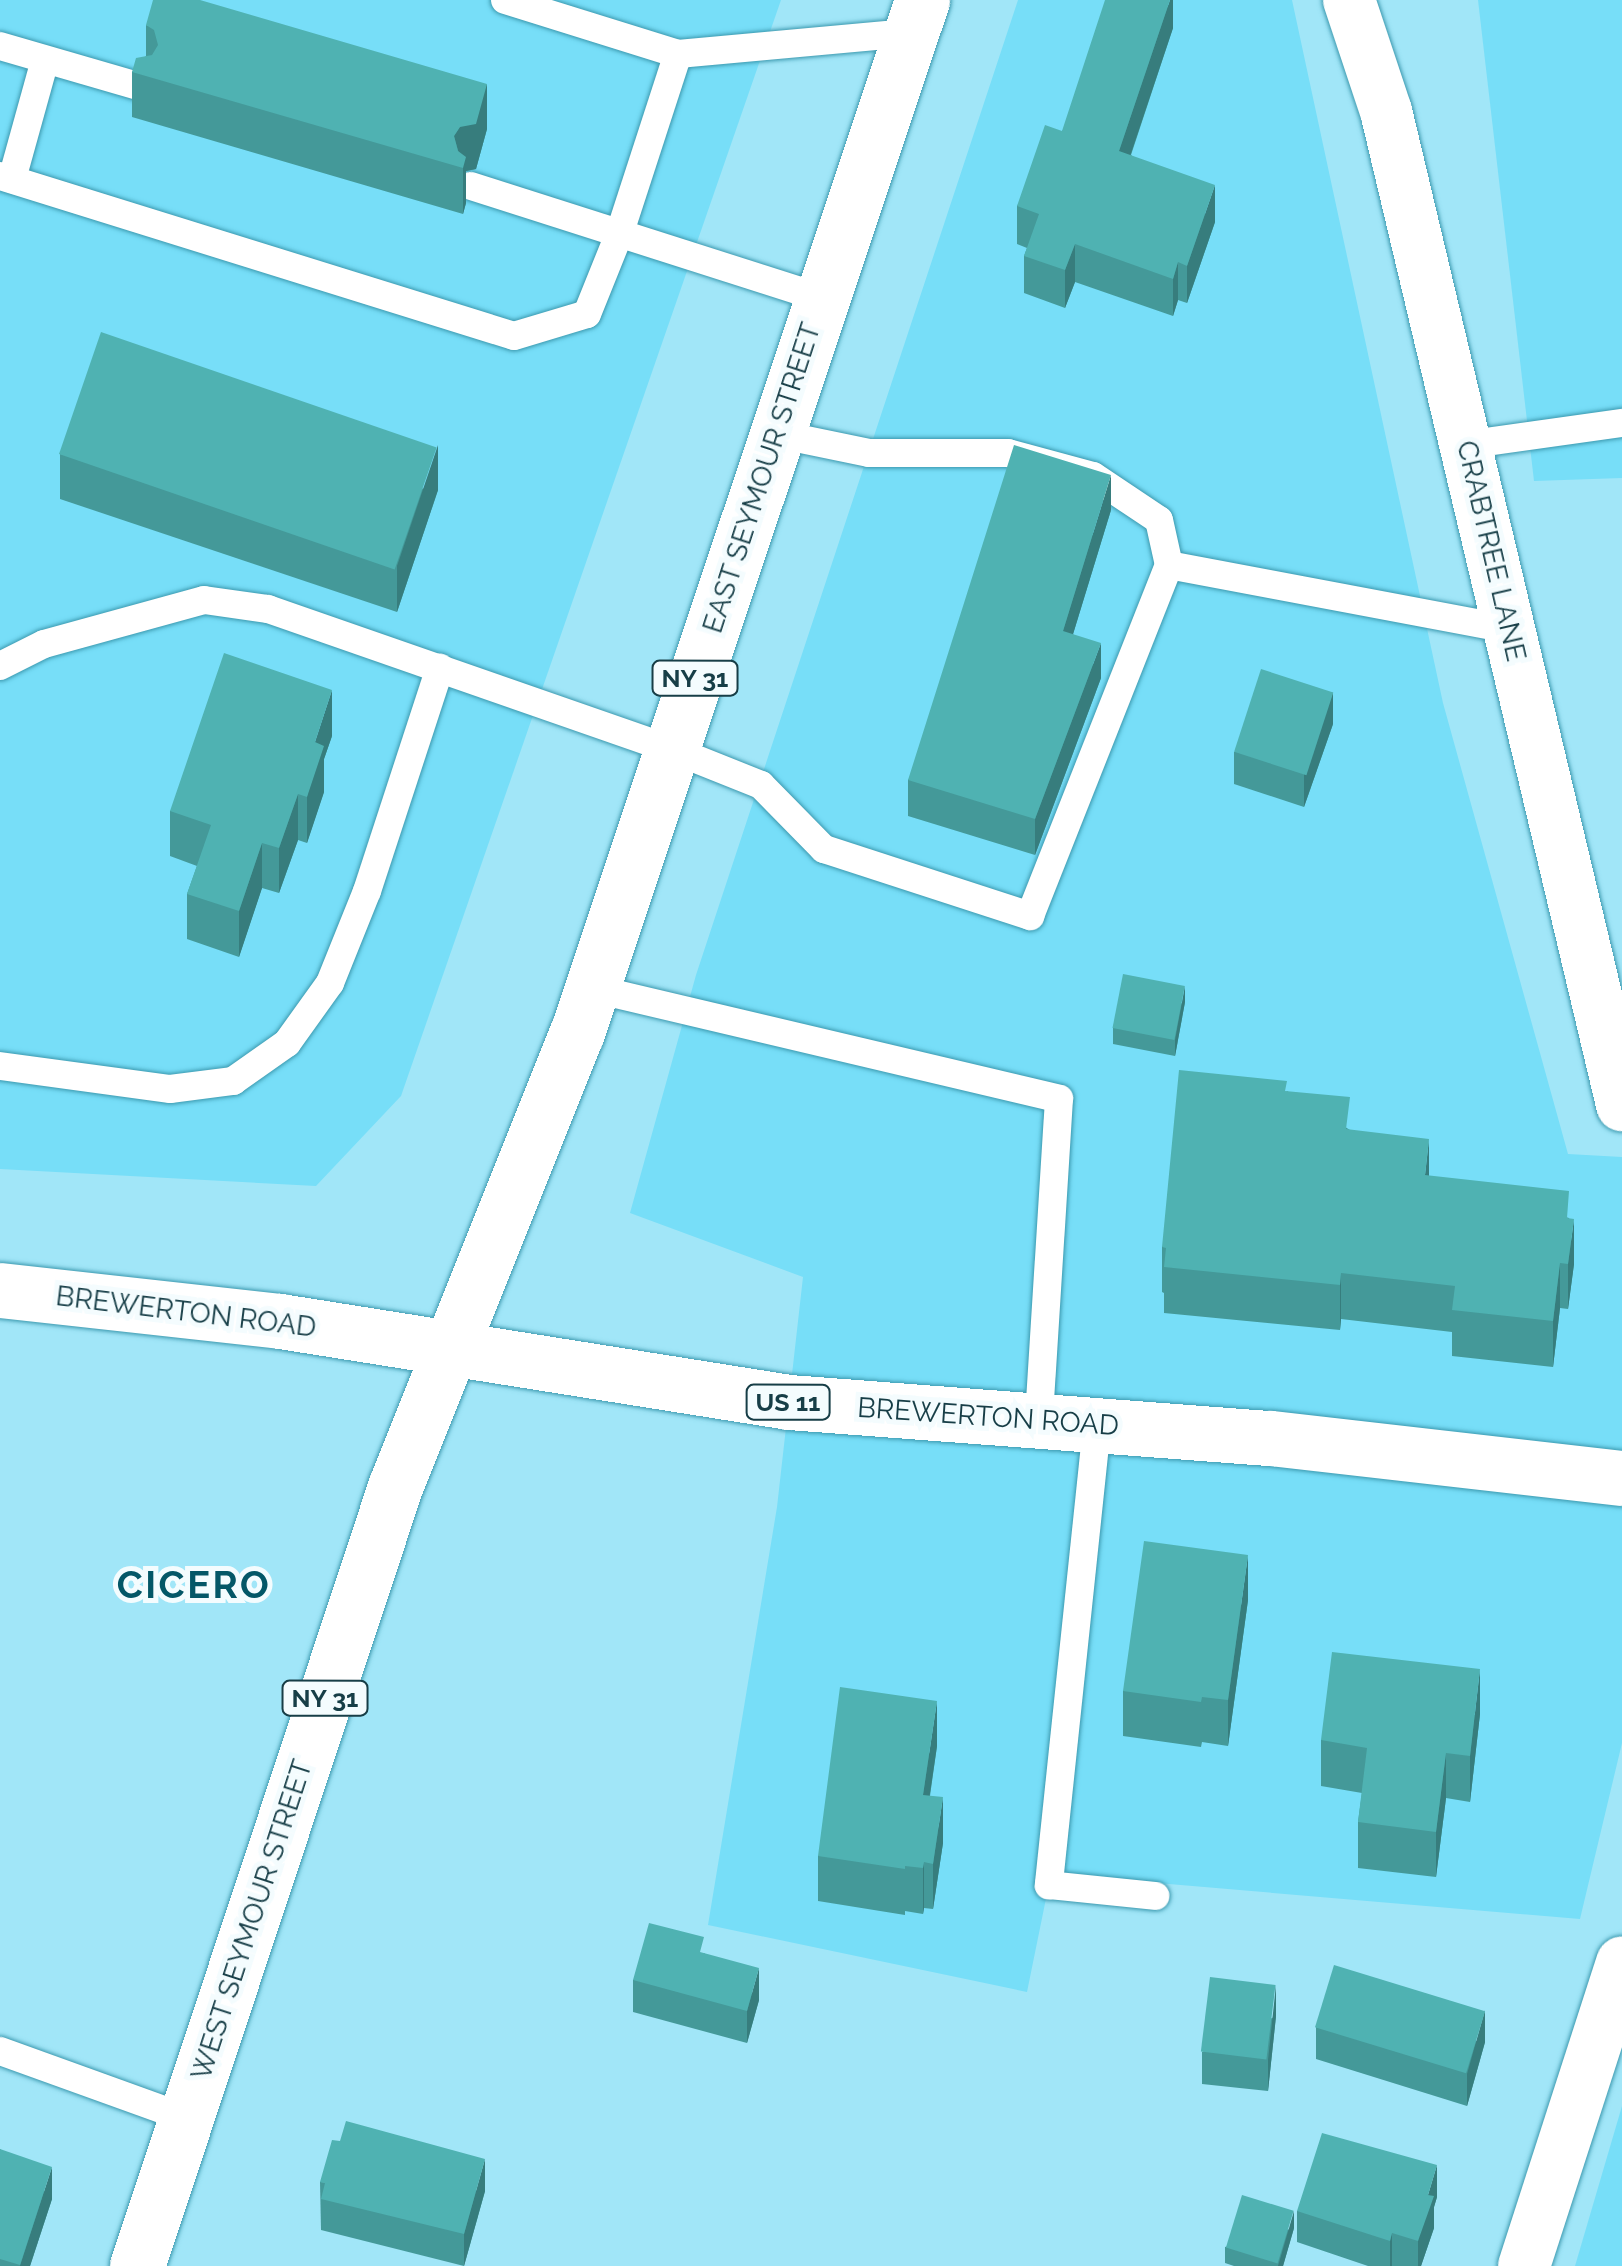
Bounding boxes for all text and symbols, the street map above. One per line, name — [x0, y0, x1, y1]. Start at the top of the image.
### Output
street label: EAST SEYMOUR STREET — [696, 318, 828, 638]
street label: CRABTREE LANE — [1449, 438, 1533, 664]
road number: NY 31 — [650, 658, 740, 698]
street label: BREWERTON ROAD — [54, 1279, 318, 1345]
road number: US 11 — [746, 1382, 830, 1422]
street label: BREWERTON ROAD — [856, 1391, 1120, 1443]
district label: CICERO — [117, 1562, 271, 1608]
road number: NY 31 — [280, 1678, 370, 1718]
street label: WEST SEYMOUR STREET — [184, 1755, 320, 2085]

